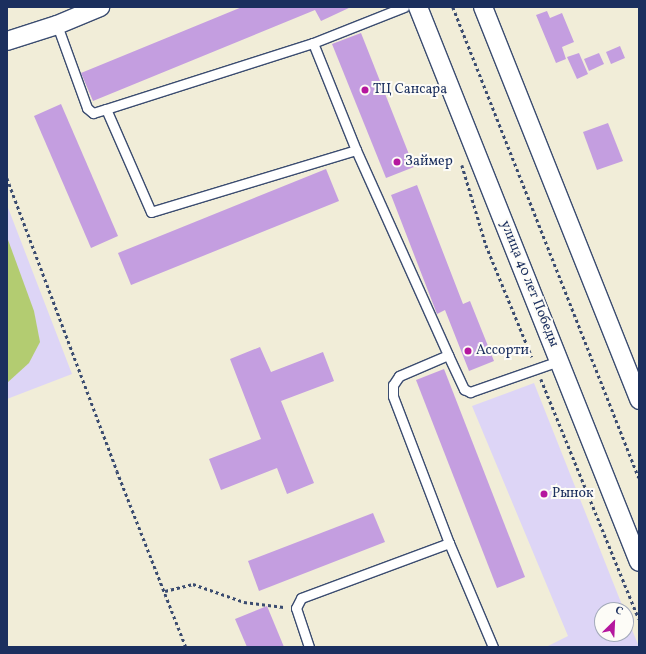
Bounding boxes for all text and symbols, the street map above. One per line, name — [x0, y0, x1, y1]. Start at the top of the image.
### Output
place label: ТЦ Сансара — [373, 82, 447, 98]
marker: ТЦ Сансара — [360, 85, 370, 95]
place label: Займер — [405, 154, 453, 170]
marker: Займер — [392, 157, 402, 167]
street label: улица 40 лет Победы — [496, 218, 562, 350]
place label: Ассорти — [476, 343, 529, 359]
marker: Ассорти — [463, 346, 473, 356]
place label: Рынок — [552, 486, 593, 502]
marker: Рынок — [539, 489, 549, 499]
north arrow — [594, 602, 634, 642]
text: С — [612, 603, 625, 620]

